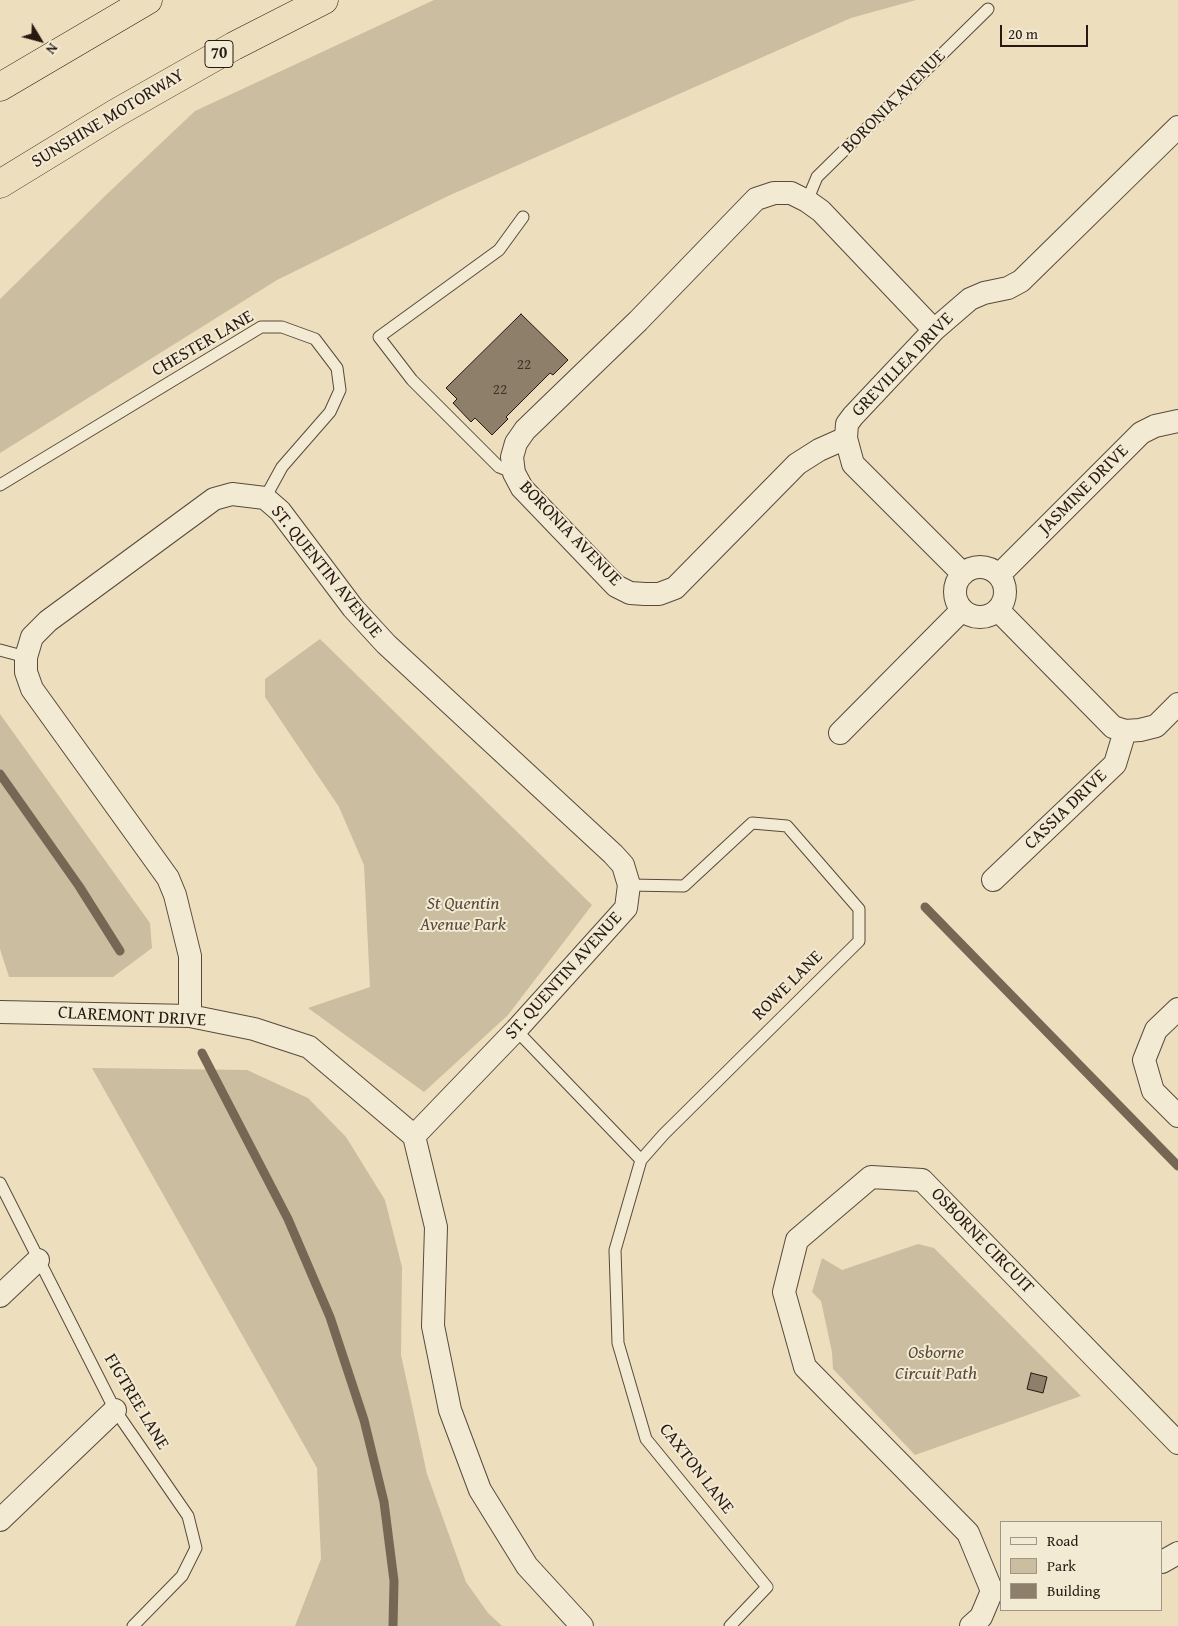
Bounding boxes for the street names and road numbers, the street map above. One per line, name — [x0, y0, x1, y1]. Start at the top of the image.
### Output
road number: 70 — [205, 41, 233, 68]
street label: BORONIA AVENUE — [838, 46, 950, 158]
street label: SUNSHINE MOTORWAY — [28, 65, 188, 173]
street label: CHESTER LANE — [148, 306, 258, 382]
street label: GREVILLEA DRIVE — [848, 308, 958, 422]
street label: JASMINE DRIVE — [1035, 441, 1133, 539]
street label: BORONIA AVENUE — [514, 477, 626, 591]
street label: ST. QUENTIN AVENUE — [266, 501, 386, 643]
street label: CASSIA DRIVE — [1020, 765, 1112, 855]
street label: ST. QUENTIN AVENUE — [501, 908, 627, 1044]
street label: ROWE LANE — [748, 946, 828, 1026]
street label: CLAREMONT DRIVE — [57, 1002, 207, 1032]
street label: OSBORNE CIRCUIT — [926, 1184, 1038, 1298]
street label: FIGTREE LANE — [99, 1350, 173, 1454]
street label: CAXTON LANE — [654, 1420, 738, 1518]

